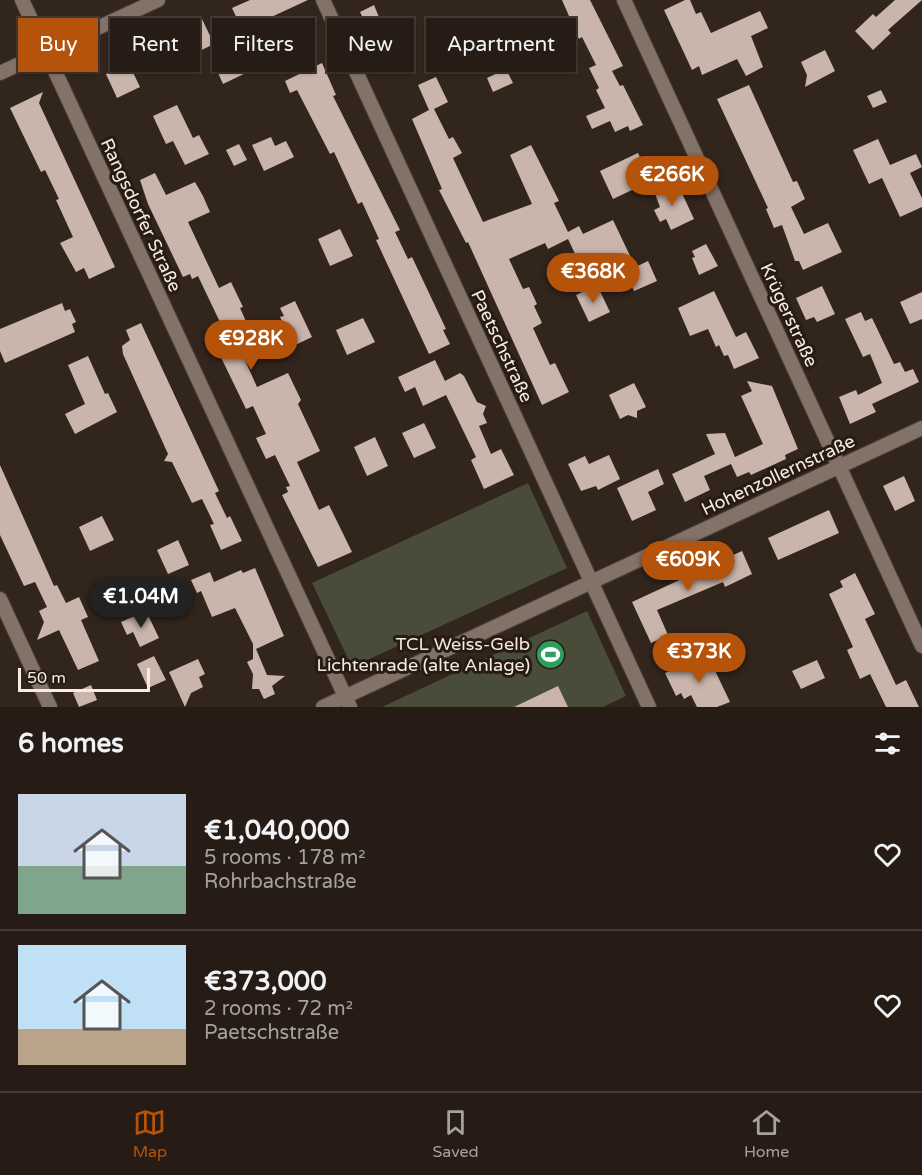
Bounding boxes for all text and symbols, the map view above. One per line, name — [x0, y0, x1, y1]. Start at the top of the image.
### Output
chip: Buy — [18, 18, 98, 72]
chip: Rent — [110, 18, 200, 72]
chip: Filters — [212, 18, 315, 72]
chip: New — [327, 18, 414, 72]
chip: Apartment — [426, 18, 576, 72]
street label: Rangsdorfer Straße — [96, 135, 186, 295]
pin: €266K — [630, 156, 714, 207]
text: €266K — [640, 163, 704, 187]
pin: €368K — [551, 253, 635, 304]
text: €368K — [561, 260, 625, 284]
street label: Krügerstraße — [755, 260, 823, 370]
street label: Paetschstraße — [466, 286, 538, 406]
pin: €928K — [209, 320, 293, 371]
text: €928K — [219, 327, 283, 351]
street label: Hohenzollernstraße — [698, 430, 858, 520]
pin: €609K — [646, 541, 730, 592]
text: €609K — [656, 548, 720, 572]
pin: €1.04M — [92, 578, 190, 629]
text: €1.04M — [103, 585, 179, 609]
place label: TCL Weiss-Gelb Lichtenrade (alte Anlage) — [317, 633, 530, 676]
pin: €373K — [657, 633, 741, 684]
sports icon: TCL Weiss-Gelb Lichtenrade (alte Anlage) — [535, 638, 567, 670]
text: €373K — [667, 640, 731, 664]
scale bar — [18, 665, 150, 692]
text: 50 m — [27, 668, 66, 688]
icon: filters — [871, 727, 904, 760]
text: 6 homes — [18, 728, 124, 759]
text: €1,040,000 — [204, 815, 350, 846]
icon: home — [66, 818, 138, 890]
icon: heart — [871, 838, 904, 871]
text: 5 rooms · 178 m² — [204, 846, 366, 870]
text: Rohrbachstraße — [204, 870, 356, 894]
text: €373,000 — [204, 966, 326, 997]
icon: home — [66, 969, 138, 1041]
icon: heart — [871, 989, 904, 1022]
text: 2 rooms · 72 m² — [204, 997, 353, 1021]
text: Paetschstraße — [204, 1021, 339, 1045]
tab: Map — [133, 1106, 167, 1162]
tab: Saved — [432, 1106, 479, 1162]
tab: Home — [744, 1106, 789, 1162]

